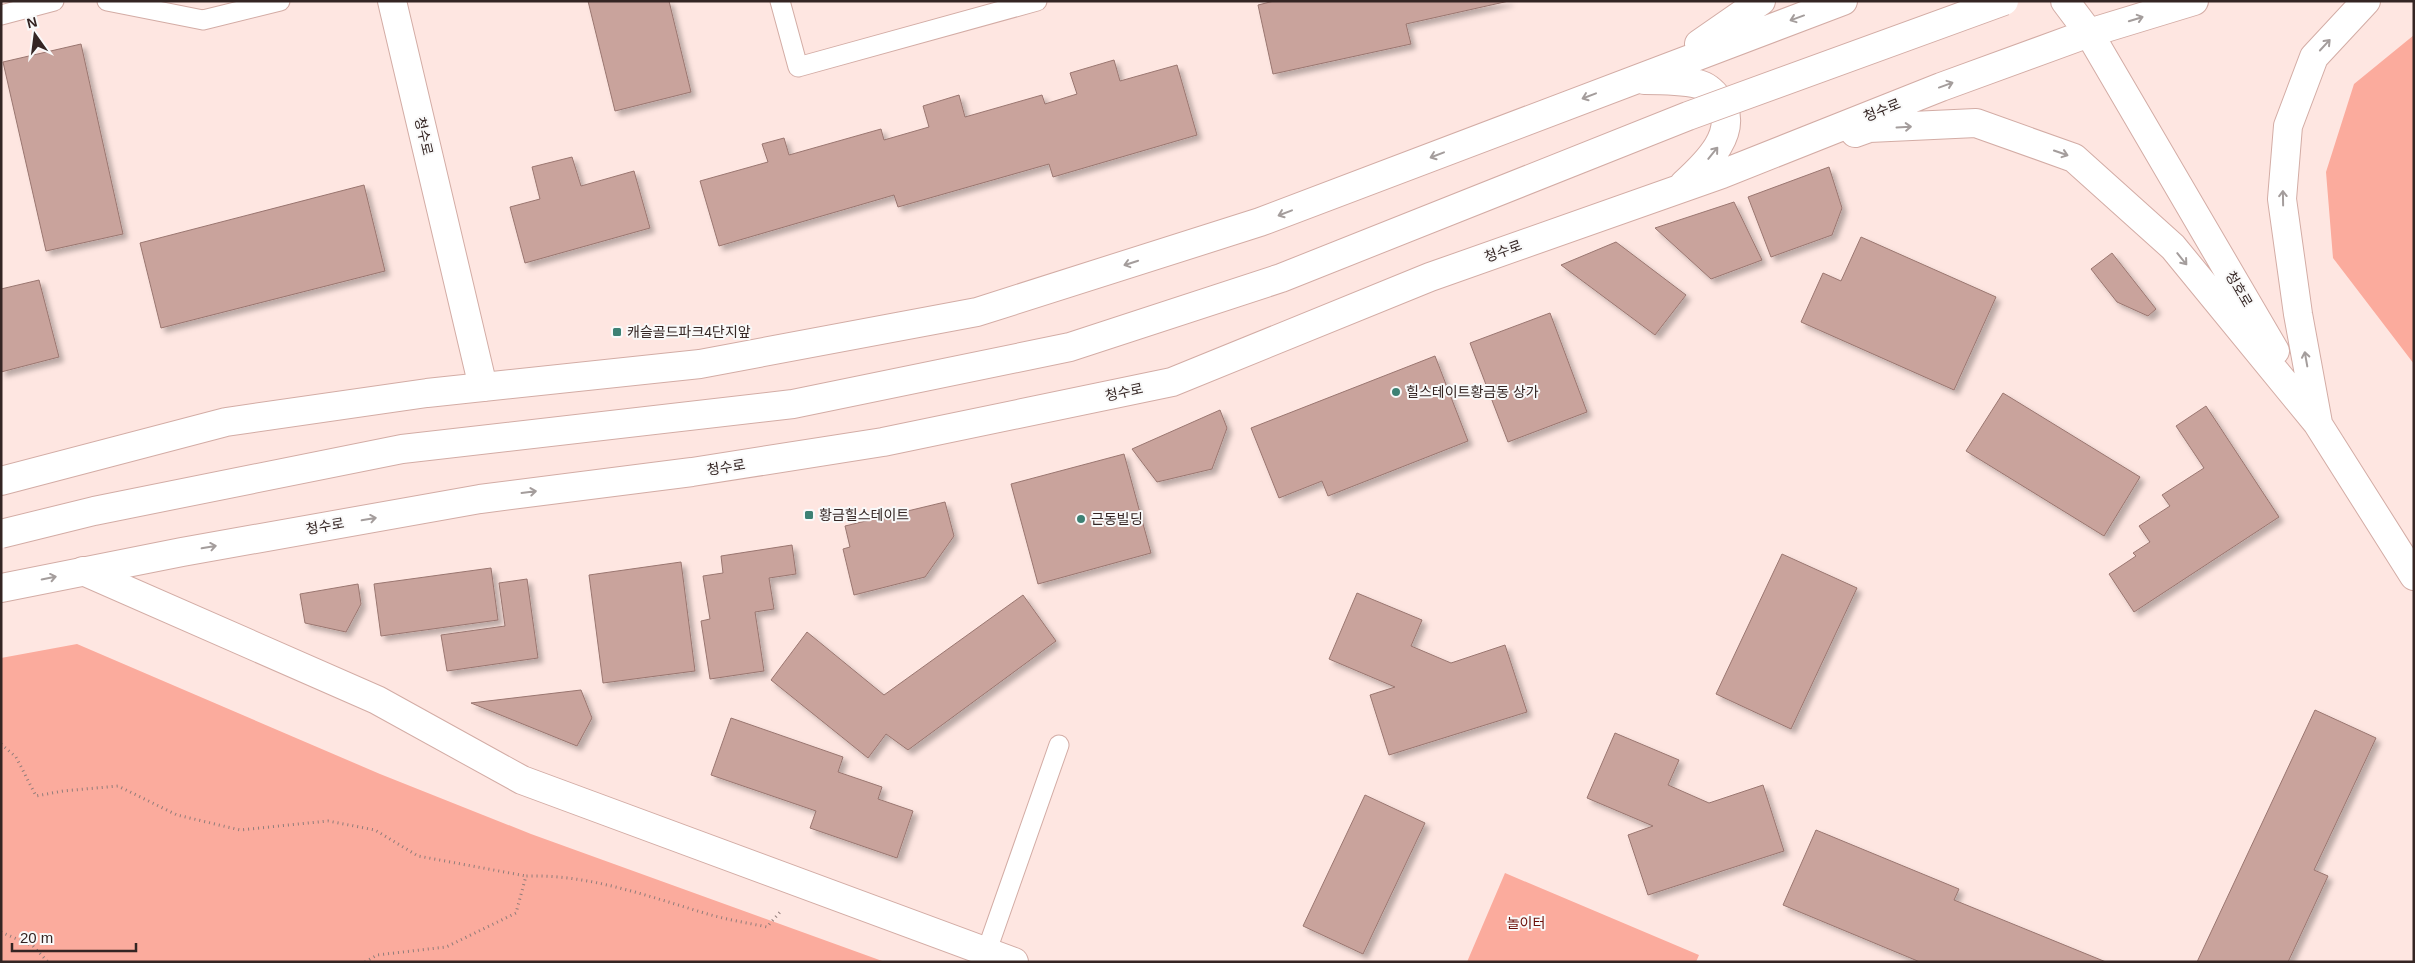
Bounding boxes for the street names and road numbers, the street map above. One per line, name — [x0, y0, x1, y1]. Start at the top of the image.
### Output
street label: 청수로 — [1861, 95, 1903, 125]
street label: 청수로 — [412, 115, 436, 157]
street label: 청수로 — [1482, 237, 1524, 265]
street label: 청호로 — [2222, 268, 2256, 310]
street label: 청수로 — [1103, 380, 1145, 404]
street label: 청수로 — [706, 456, 746, 478]
street label: 청수로 — [305, 515, 346, 537]

